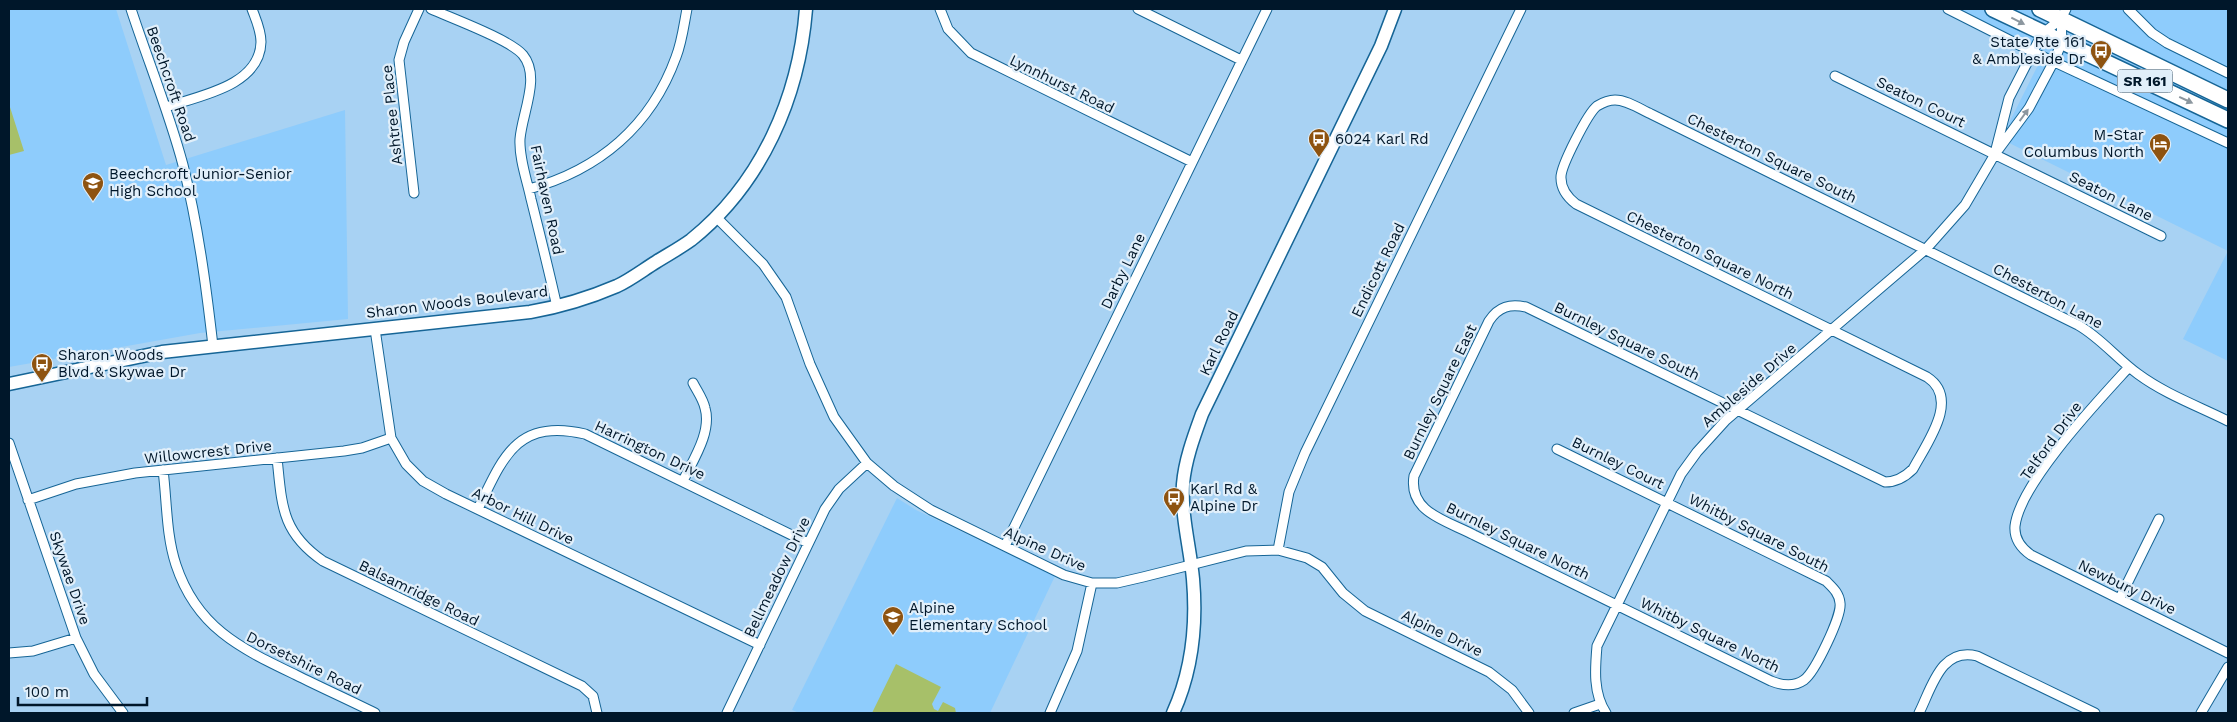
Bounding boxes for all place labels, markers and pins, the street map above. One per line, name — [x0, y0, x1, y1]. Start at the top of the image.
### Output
place label: State Rte 161 & Ambleside Dr — [1972, 33, 2085, 68]
bus stop icon: State Rte 161 & Ambleside Dr — [2089, 39, 2113, 70]
place label: M-Star Columbus North — [2024, 126, 2144, 161]
bus stop icon: 6024 Karl Rd — [1307, 127, 1331, 158]
place label: 6024 Karl Rd — [1335, 130, 1429, 148]
hotel icon: M-Star Columbus North — [2148, 132, 2172, 163]
place label: Beechcroft Junior-Senior High School — [109, 165, 292, 200]
school or university icon: Beechcroft Junior-Senior High School — [81, 171, 105, 202]
place label: Sharon Woods Blvd & Skywae Dr — [58, 346, 186, 381]
bus stop icon: Sharon Woods Blvd & Skywae Dr — [30, 352, 54, 383]
place label: Karl Rd & Alpine Dr — [1190, 480, 1258, 515]
bus stop icon: Karl Rd & Alpine Dr — [1162, 486, 1186, 517]
place label: Alpine Elementary School — [909, 599, 1048, 634]
school or university icon: Alpine Elementary School — [881, 605, 905, 636]

